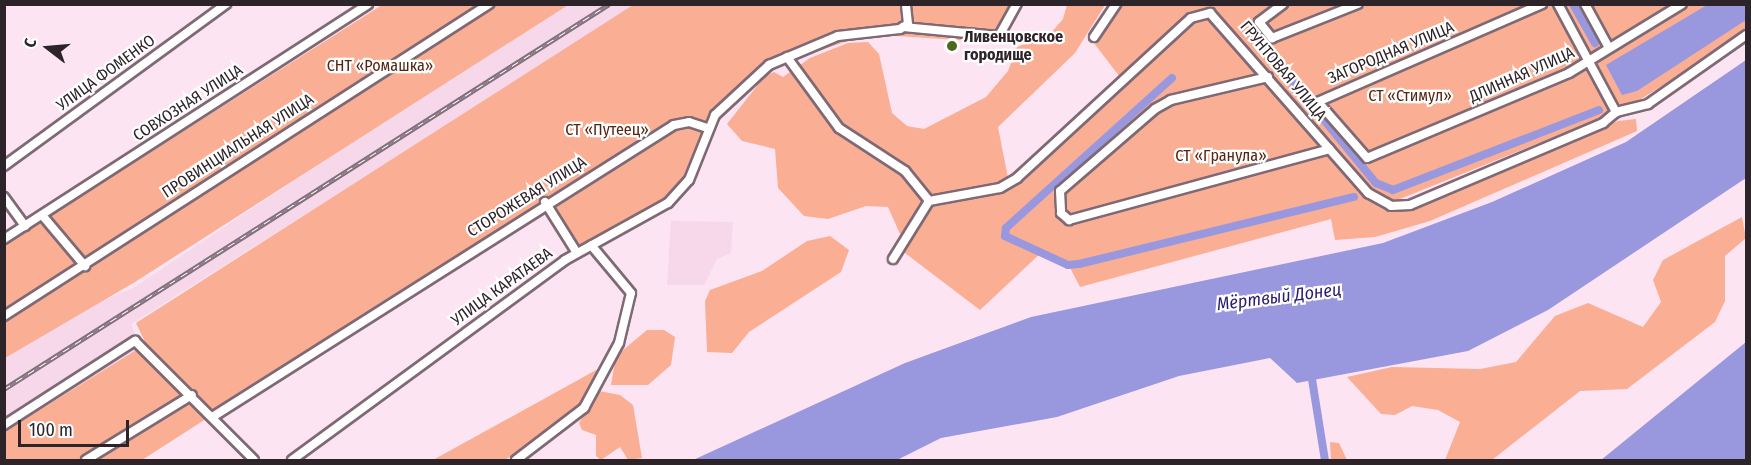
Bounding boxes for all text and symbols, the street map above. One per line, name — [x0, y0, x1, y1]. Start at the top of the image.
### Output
street label: ГРУНТОВАЯ УЛИЦА — [1236, 17, 1330, 125]
north arrow — [18, 18, 78, 78]
street label: ЗАГОРОДНАЯ УЛИЦА — [1325, 18, 1457, 88]
place label: Ливенцовское городище — [964, 27, 1063, 65]
street label: УЛИЦА ФОМЕНКО — [53, 31, 159, 115]
text: С — [20, 36, 41, 50]
marker: Ливенцовское городище — [945, 39, 959, 53]
street label: ДЛИННАЯ УЛИЦА — [1466, 43, 1578, 107]
park label: СНТ «Ромашка» — [327, 56, 433, 76]
street label: СОВХОЗНАЯ УЛИЦА — [130, 60, 246, 146]
park label: СТ «Стимул» — [1368, 86, 1452, 106]
street label: ПРОВИНЦИАЛЬНАЯ УЛИЦА — [159, 90, 317, 202]
park label: СТ «Путеец» — [565, 120, 649, 140]
park label: СТ «Гранула» — [1175, 146, 1267, 166]
street label: СТОРОЖЕВАЯ УЛИЦА — [464, 153, 590, 241]
street label: УЛИЦА КАРАТАЕВА — [448, 244, 556, 330]
water label: Мёртвый Донец — [1215, 279, 1343, 315]
scale bar — [21, 408, 132, 446]
text: 100 m — [29, 419, 73, 441]

